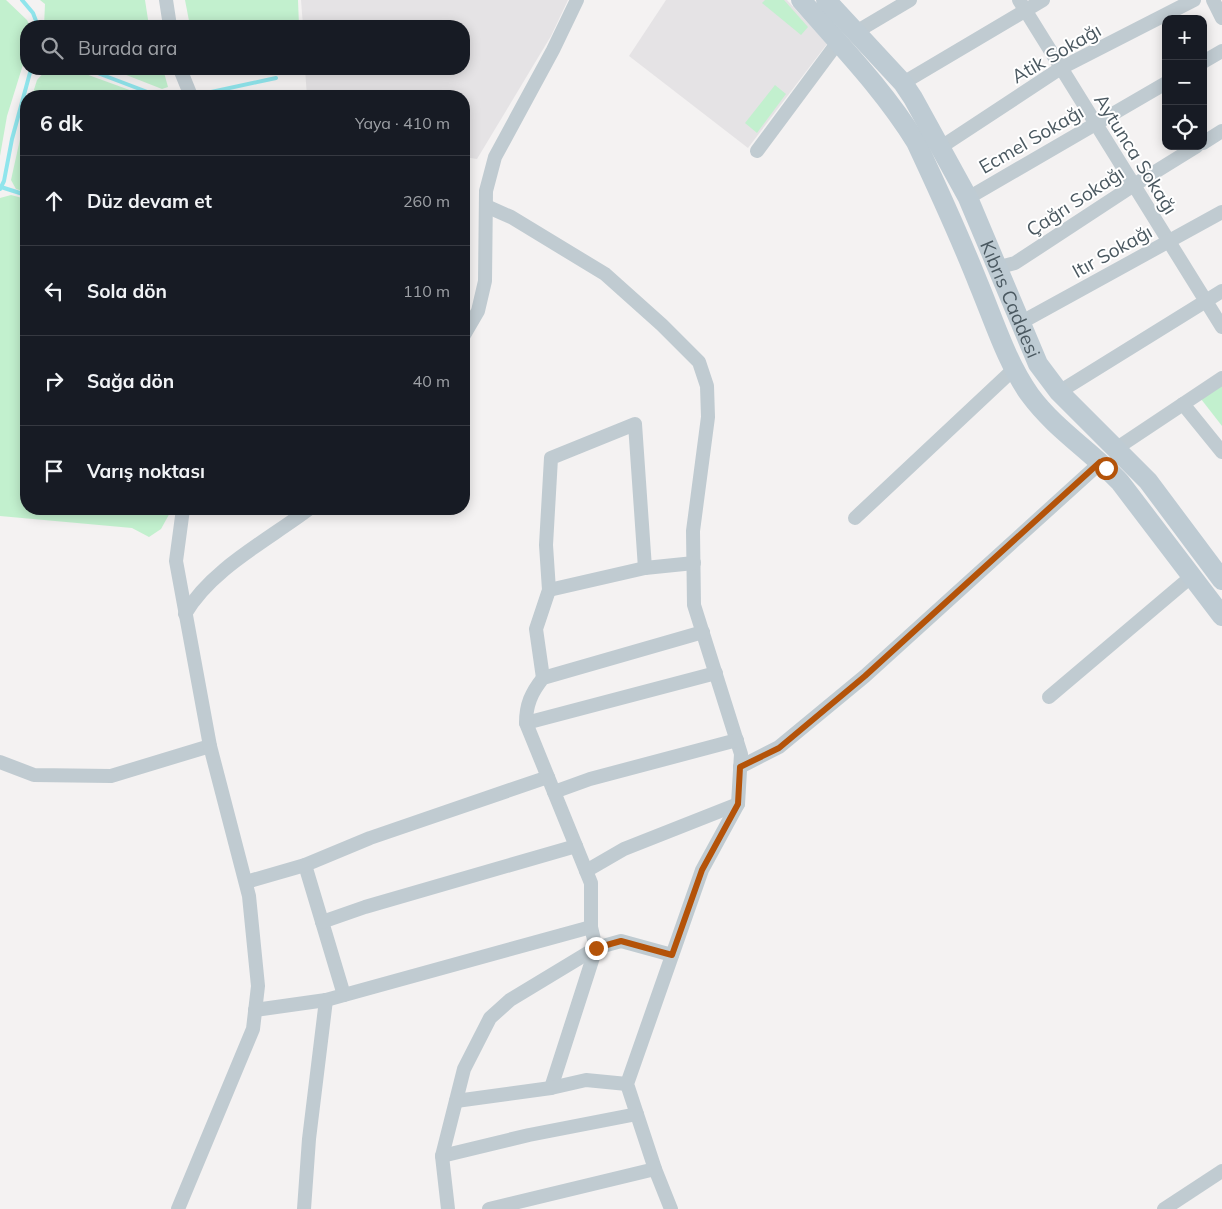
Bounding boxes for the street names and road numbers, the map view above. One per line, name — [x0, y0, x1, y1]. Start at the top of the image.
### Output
street label: Atik Sokağı — [1007, 18, 1105, 88]
street label: Aytunca Sokağı — [1089, 89, 1183, 219]
street label: Ecmel Sokağı — [974, 99, 1088, 179]
street label: Çağrı Sokağı — [1022, 161, 1128, 241]
street label: Itır Sokağı — [1068, 219, 1156, 283]
street label: Kıbrıs Caddesi — [975, 237, 1046, 361]

